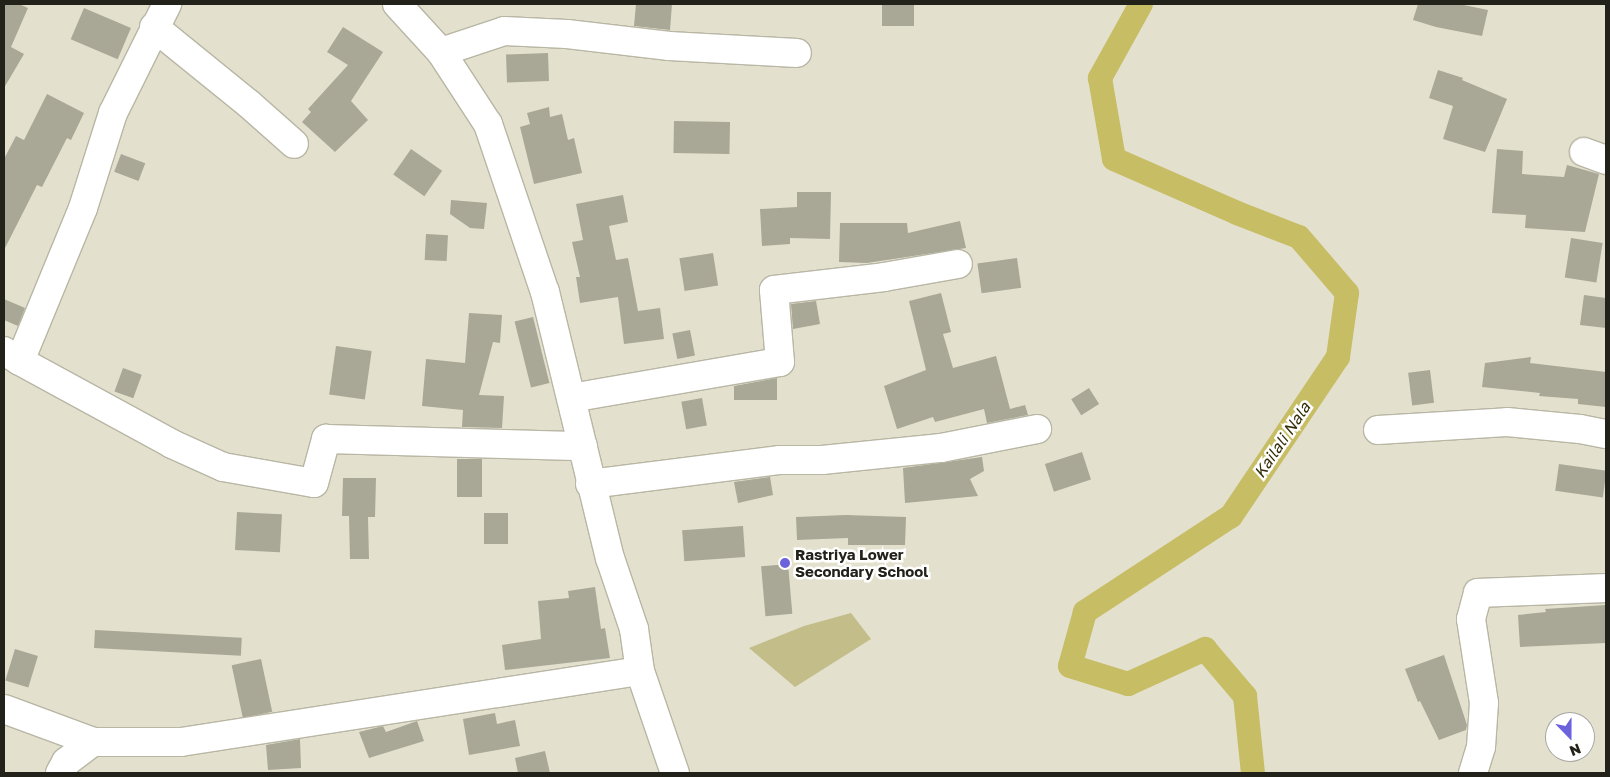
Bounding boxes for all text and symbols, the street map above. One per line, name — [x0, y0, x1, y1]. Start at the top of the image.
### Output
water label: Kailali Nala — [1250, 399, 1314, 481]
place label: Rastriya Lower Secondary School — [795, 545, 928, 580]
marker: Rastriya Lower Secondary School — [779, 557, 791, 569]
north arrow — [1545, 712, 1595, 762]
text: N — [1567, 741, 1584, 760]

